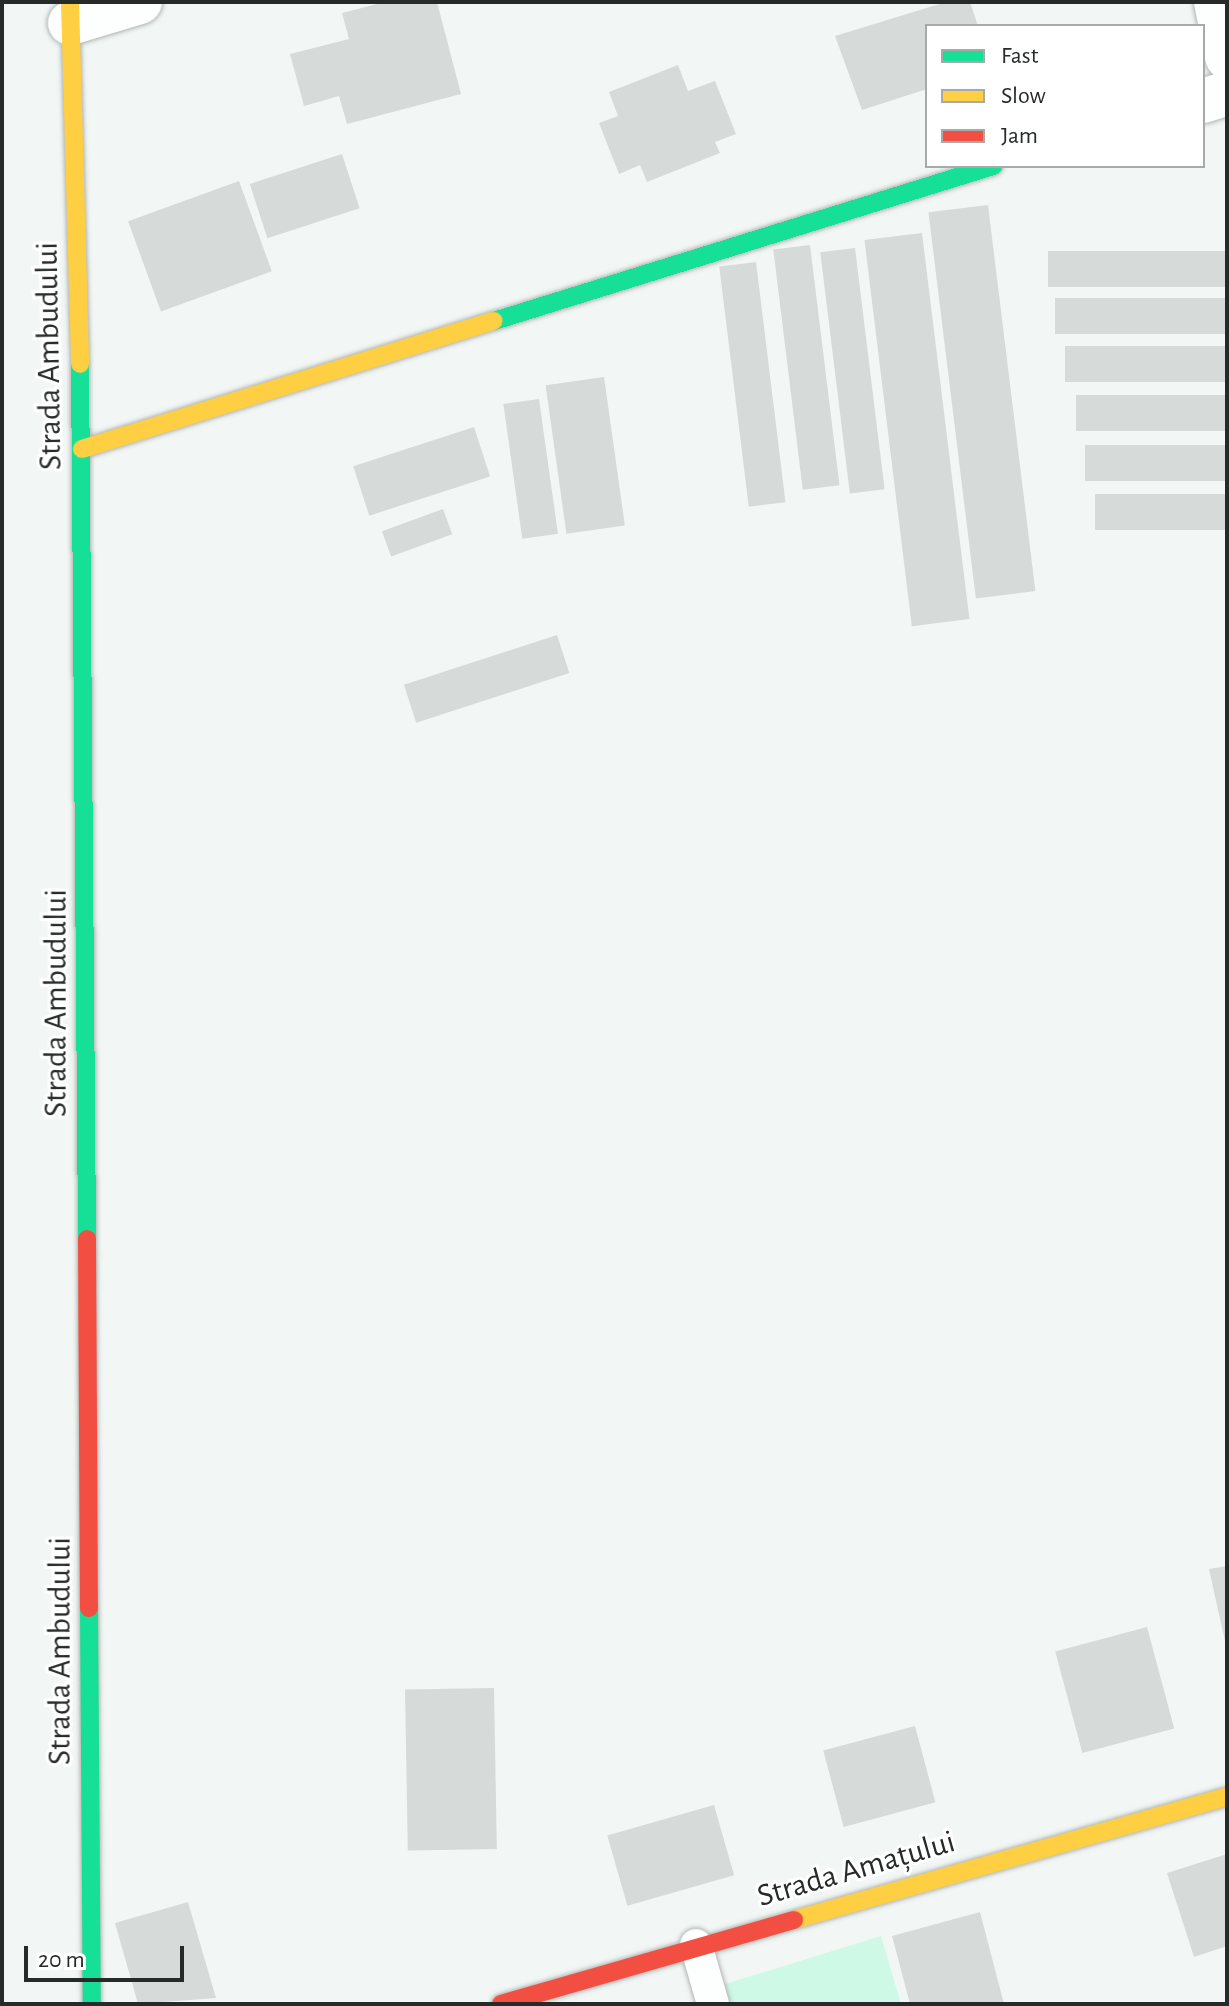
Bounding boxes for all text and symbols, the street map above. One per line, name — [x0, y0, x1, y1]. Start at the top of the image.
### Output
legend — [925, 24, 1205, 168]
text: Fast — [1001, 44, 1038, 68]
text: Slow — [1001, 84, 1046, 108]
text: Jam — [1001, 124, 1038, 148]
street label: Strada Ambudului — [28, 242, 70, 470]
street label: Strada Ambudului — [37, 889, 75, 1117]
street label: Strada Ambudului — [41, 1537, 79, 1765]
street label: Strada Amațului — [753, 1822, 959, 1916]
scale bar — [28, 1930, 188, 1980]
text: 20 m — [38, 1948, 85, 1972]

